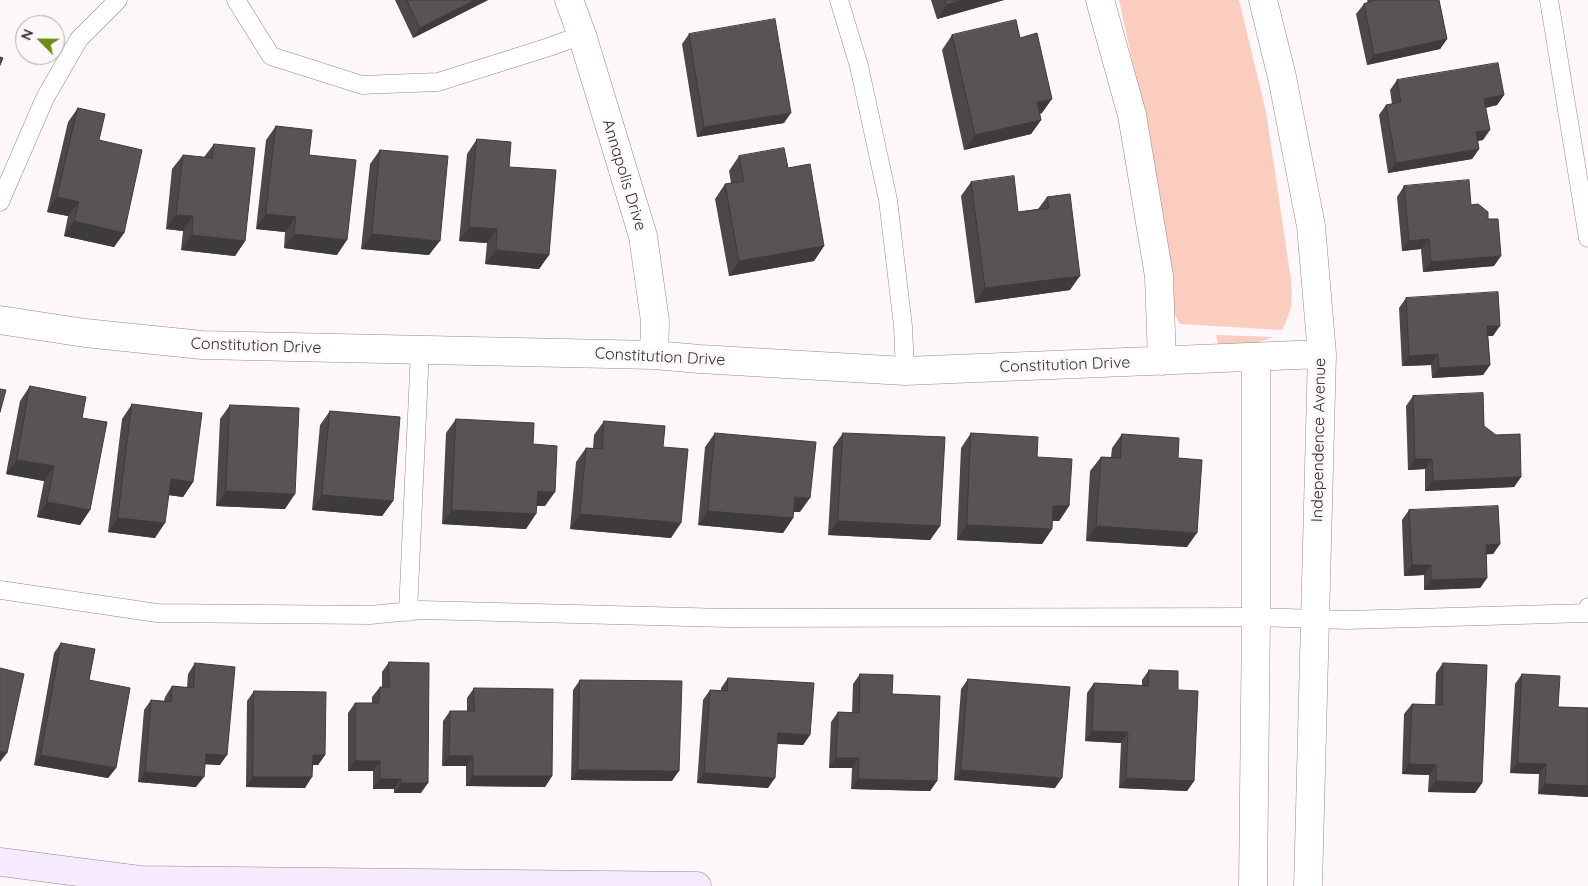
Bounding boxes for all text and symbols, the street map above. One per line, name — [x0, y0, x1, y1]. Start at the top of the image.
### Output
north arrow — [15, 15, 65, 65]
text: N — [17, 26, 37, 43]
street label: Annapolis Drive — [598, 117, 650, 233]
street label: Constitution Drive — [190, 334, 322, 358]
street label: Constitution Drive — [594, 344, 726, 370]
street label: Constitution Drive — [999, 353, 1131, 377]
street label: Independence Avenue — [1308, 358, 1330, 522]

